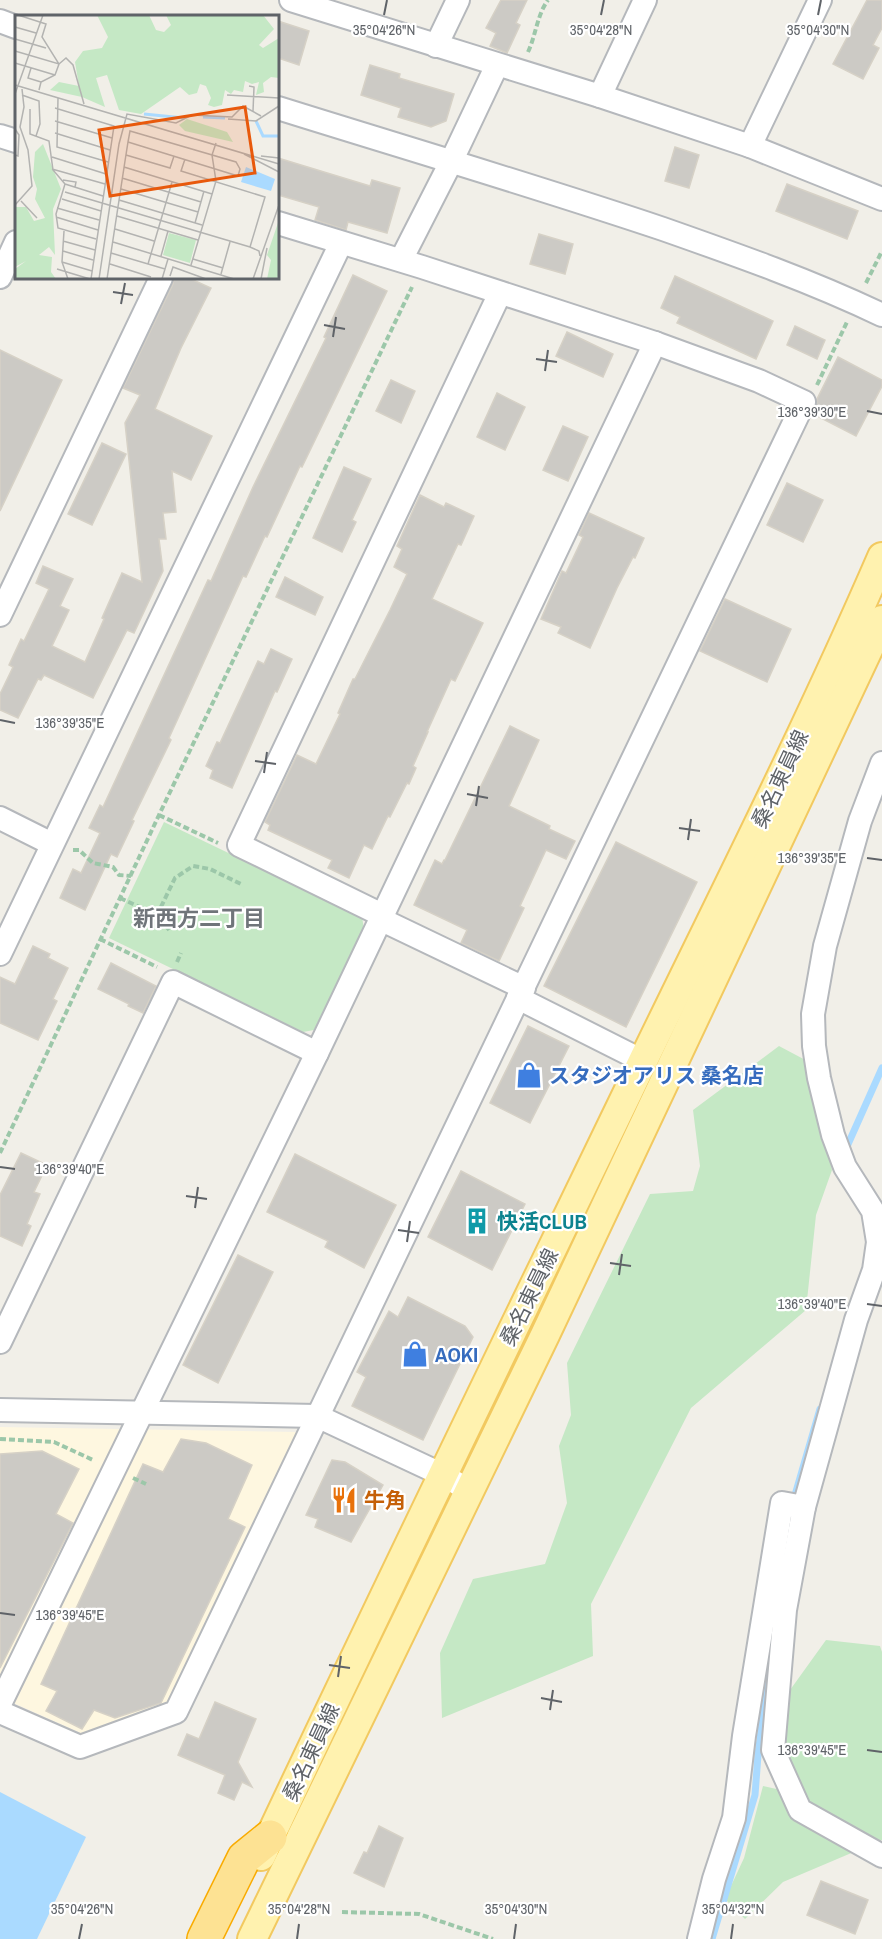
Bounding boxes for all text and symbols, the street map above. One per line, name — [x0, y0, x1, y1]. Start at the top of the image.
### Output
inset map — [15, 15, 279, 279]
text: 35°04'26"N — [353, 19, 415, 40]
text: 35°04'28"N — [570, 19, 632, 40]
text: 35°04'30"N — [787, 19, 849, 40]
text: 136°39'30"E — [778, 401, 846, 422]
text: 136°39'35"E — [36, 712, 104, 733]
street label: 桑名東員線 — [745, 725, 815, 833]
text: 136°39'35"E — [778, 847, 846, 868]
district label: 新西方二丁目 — [133, 903, 265, 933]
shop icon: スタジオアリス 桑名店 — [514, 1060, 544, 1090]
place label: スタジオアリス 桑名店 — [549, 1061, 764, 1090]
text: 136°39'40"E — [36, 1158, 104, 1179]
building icon: 快活CLUB — [462, 1206, 492, 1236]
place label: 快活CLUB — [497, 1207, 587, 1236]
street label: 桑名東員線 — [493, 1243, 565, 1351]
text: 136°39'40"E — [778, 1293, 846, 1314]
shop icon: AOKI — [400, 1339, 430, 1369]
place label: AOKI — [435, 1340, 478, 1369]
restaurant icon: 牛角 — [329, 1485, 359, 1515]
place label: 牛角 — [364, 1486, 406, 1515]
text: 136°39'45"E — [36, 1604, 104, 1625]
street label: 桑名東員線 — [276, 1698, 346, 1806]
text: 136°39'45"E — [778, 1739, 846, 1760]
text: 35°04'26"N — [51, 1898, 113, 1919]
text: 35°04'28"N — [268, 1898, 330, 1919]
text: 35°04'30"N — [485, 1898, 547, 1919]
text: 35°04'32"N — [702, 1898, 764, 1919]

